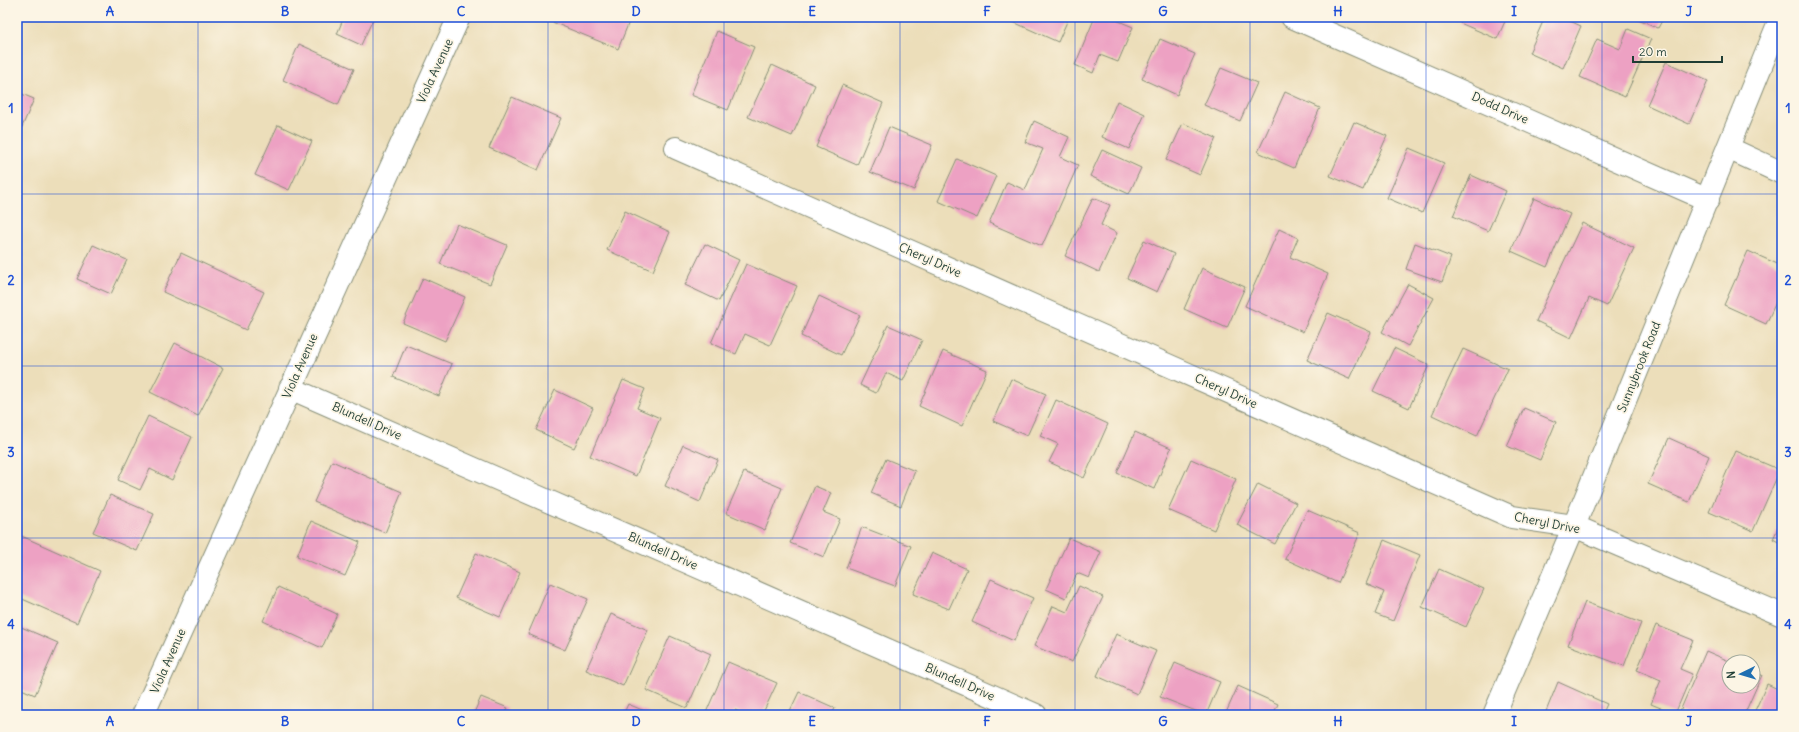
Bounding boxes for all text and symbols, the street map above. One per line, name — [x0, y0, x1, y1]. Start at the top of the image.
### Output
text: A — [106, 3, 115, 20]
text: B — [281, 3, 290, 20]
text: C — [457, 3, 466, 20]
text: D — [631, 3, 641, 20]
text: E — [808, 3, 816, 20]
text: F — [983, 3, 991, 20]
text: G — [1158, 3, 1168, 20]
text: H — [1333, 3, 1343, 20]
text: I — [1511, 3, 1517, 20]
text: J — [1686, 3, 1693, 20]
street label: Viola Avenue — [413, 36, 456, 105]
scale bar — [1633, 38, 1722, 64]
text: 20 m — [1639, 44, 1667, 59]
street label: Dodd Drive — [1469, 88, 1531, 127]
text: 1 — [8, 100, 14, 117]
text: 1 — [1785, 100, 1791, 117]
street label: Cheryl Drive — [897, 239, 964, 280]
text: 2 — [7, 272, 15, 289]
text: 2 — [1784, 272, 1792, 289]
street label: Sunnybrook Road — [1614, 319, 1664, 414]
street label: Viola Avenue — [279, 331, 321, 401]
street label: Cheryl Drive — [1193, 370, 1260, 411]
street label: Blundell Drive — [330, 399, 404, 443]
text: 3 — [7, 444, 15, 461]
text: 3 — [1784, 444, 1792, 461]
street label: Cheryl Drive — [1513, 509, 1581, 536]
street label: Blundell Drive — [626, 529, 700, 573]
text: 4 — [7, 616, 15, 633]
text: 4 — [1784, 616, 1792, 633]
street label: Viola Avenue — [147, 626, 189, 696]
north arrow — [1721, 654, 1761, 694]
street label: Blundell Drive — [923, 660, 997, 704]
text: N — [1724, 670, 1738, 679]
text: A — [106, 713, 115, 730]
text: B — [281, 713, 290, 730]
text: C — [457, 713, 466, 730]
text: D — [631, 713, 641, 730]
text: E — [808, 713, 816, 730]
text: F — [983, 713, 991, 730]
text: G — [1158, 713, 1168, 730]
text: H — [1333, 713, 1343, 730]
text: I — [1511, 713, 1517, 730]
text: J — [1686, 713, 1693, 730]

